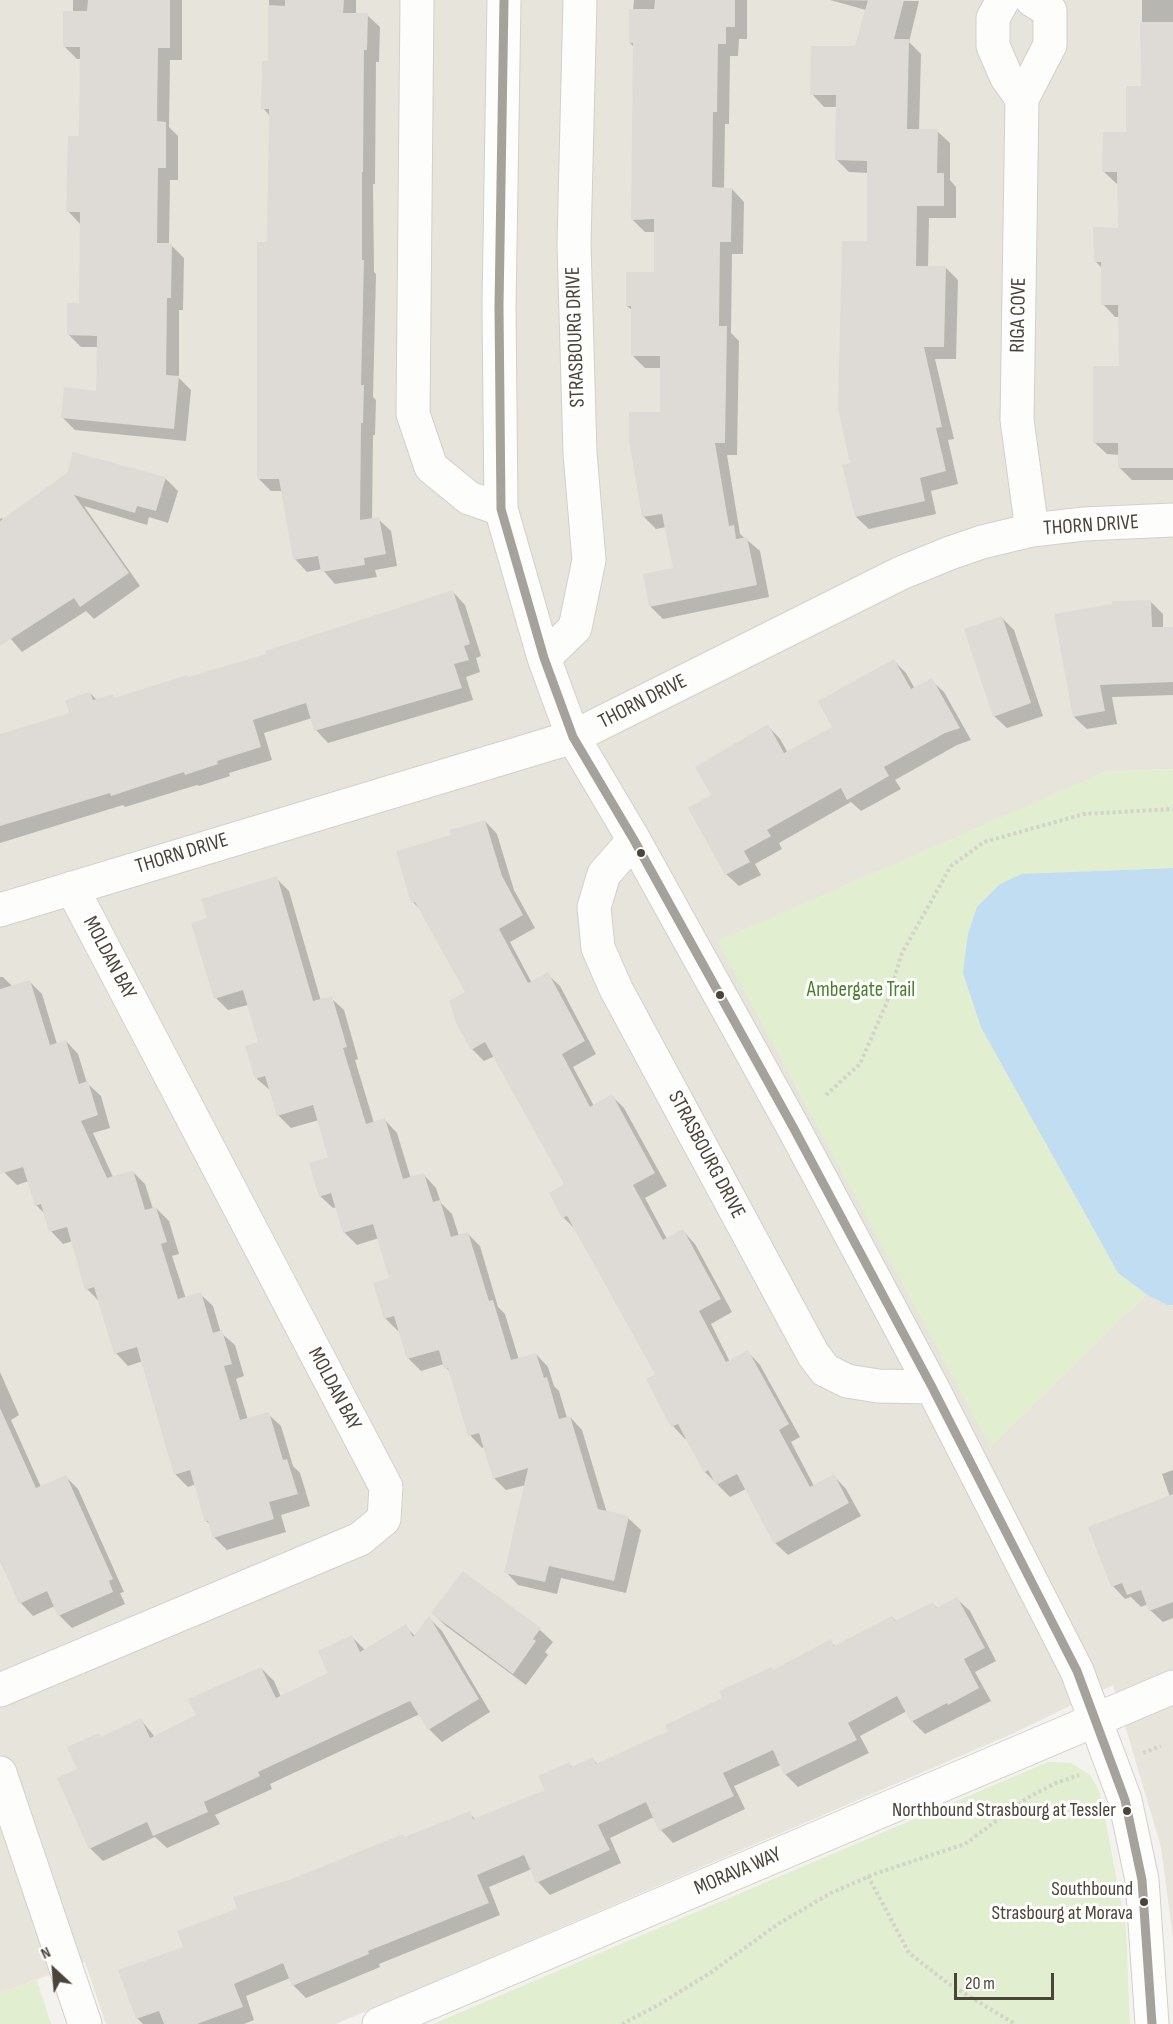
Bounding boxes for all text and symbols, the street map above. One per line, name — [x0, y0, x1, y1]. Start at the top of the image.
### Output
street label: STRASBOURG DRIVE — [561, 266, 591, 408]
street label: RIGA COVE — [1006, 277, 1032, 353]
street label: THORN DRIVE — [1042, 510, 1140, 542]
street label: THORN DRIVE — [595, 669, 691, 735]
street label: THORN DRIVE — [133, 828, 231, 880]
unlabelled marker — [635, 847, 647, 859]
street label: MOLDAN BAY — [77, 912, 141, 1004]
park label: Ambergate Trail — [807, 978, 915, 1004]
unlabelled marker — [714, 989, 726, 1001]
street label: STRASBOURG DRIVE — [662, 1087, 750, 1223]
street label: MOLDAN BAY — [302, 1343, 366, 1435]
place label: Northbound Strasbourg at Tessler — [892, 1799, 1116, 1823]
marker: Northbound Strasbourg at Tessler — [1121, 1805, 1133, 1817]
street label: MORAVA WAY — [691, 1842, 785, 1902]
place label: Southbound Strasbourg at Morava — [991, 1878, 1133, 1925]
marker: Southbound Strasbourg at Morava — [1138, 1896, 1150, 1908]
north arrow — [24, 1940, 84, 2000]
text: N — [38, 1943, 54, 1964]
scale bar — [957, 1961, 1058, 1999]
text: 20 m — [965, 1973, 995, 1994]

